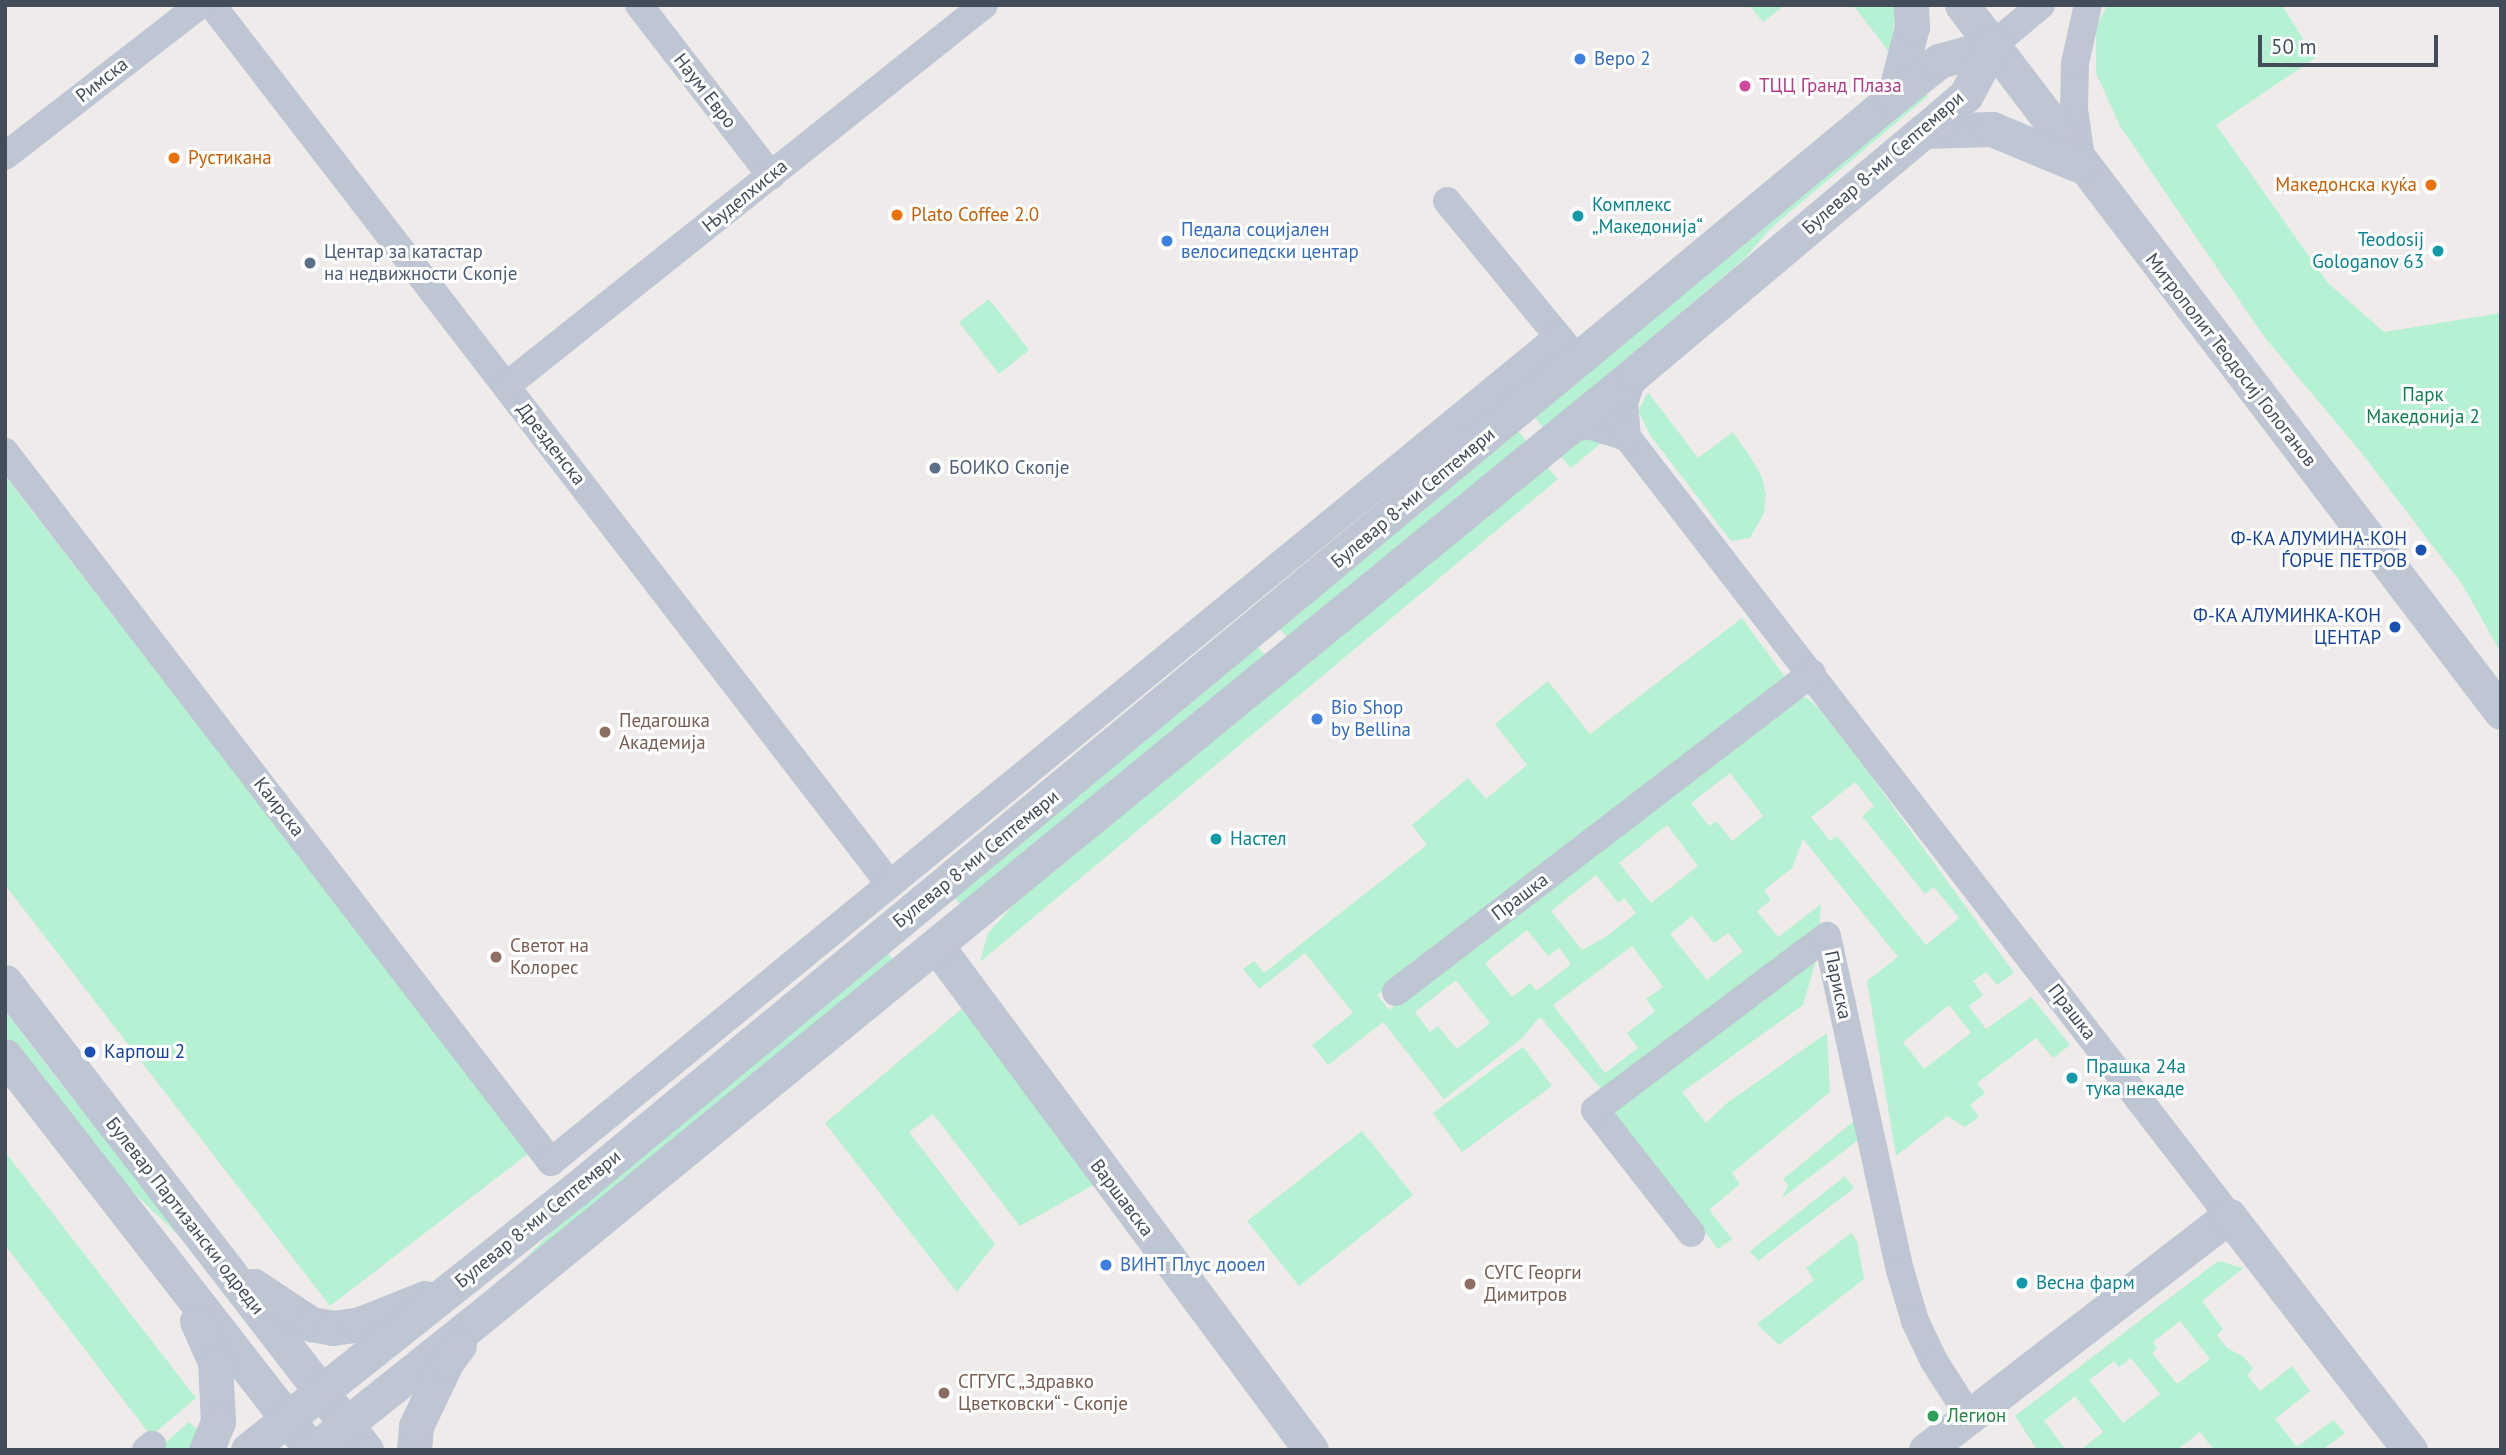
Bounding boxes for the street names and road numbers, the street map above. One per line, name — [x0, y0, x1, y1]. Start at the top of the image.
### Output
street label: Наум Евро — [669, 49, 741, 133]
street label: Римска — [71, 53, 133, 107]
street label: Булевар 8-ми Септември — [1798, 87, 1968, 239]
street label: Њуделхиска — [698, 155, 792, 237]
street label: Митрополит Теодосиј Гологанов — [2140, 248, 2322, 472]
street label: Дрезденска — [512, 398, 590, 490]
street label: Булевар 8-ми Септември — [1327, 423, 1499, 573]
street label: Каирска — [249, 773, 309, 841]
street label: Булевар 8-ми Септември — [889, 785, 1063, 933]
street label: Прашка — [1487, 868, 1553, 926]
street label: Париска — [1820, 949, 1856, 1021]
street label: Прашка — [2043, 979, 2101, 1045]
street label: Булевар Партизански одреди — [101, 1113, 269, 1319]
street label: Булевар 8-ми Септември — [451, 1145, 625, 1293]
street label: Варшавска — [1086, 1155, 1158, 1241]

